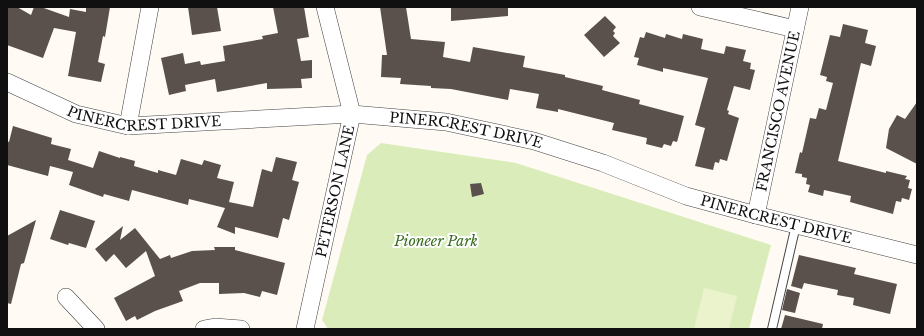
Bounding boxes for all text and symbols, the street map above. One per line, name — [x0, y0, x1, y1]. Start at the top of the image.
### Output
street label: FRANCISCO AVENUE — [752, 29, 804, 193]
street label: PINERCREST DRIVE — [64, 102, 222, 135]
street label: PINERCREST DRIVE — [389, 108, 545, 152]
street label: PETERSON LANE — [312, 123, 358, 259]
street label: PINERCREST DRIVE — [698, 191, 854, 247]
park label: Pioneer Park — [393, 232, 478, 250]

